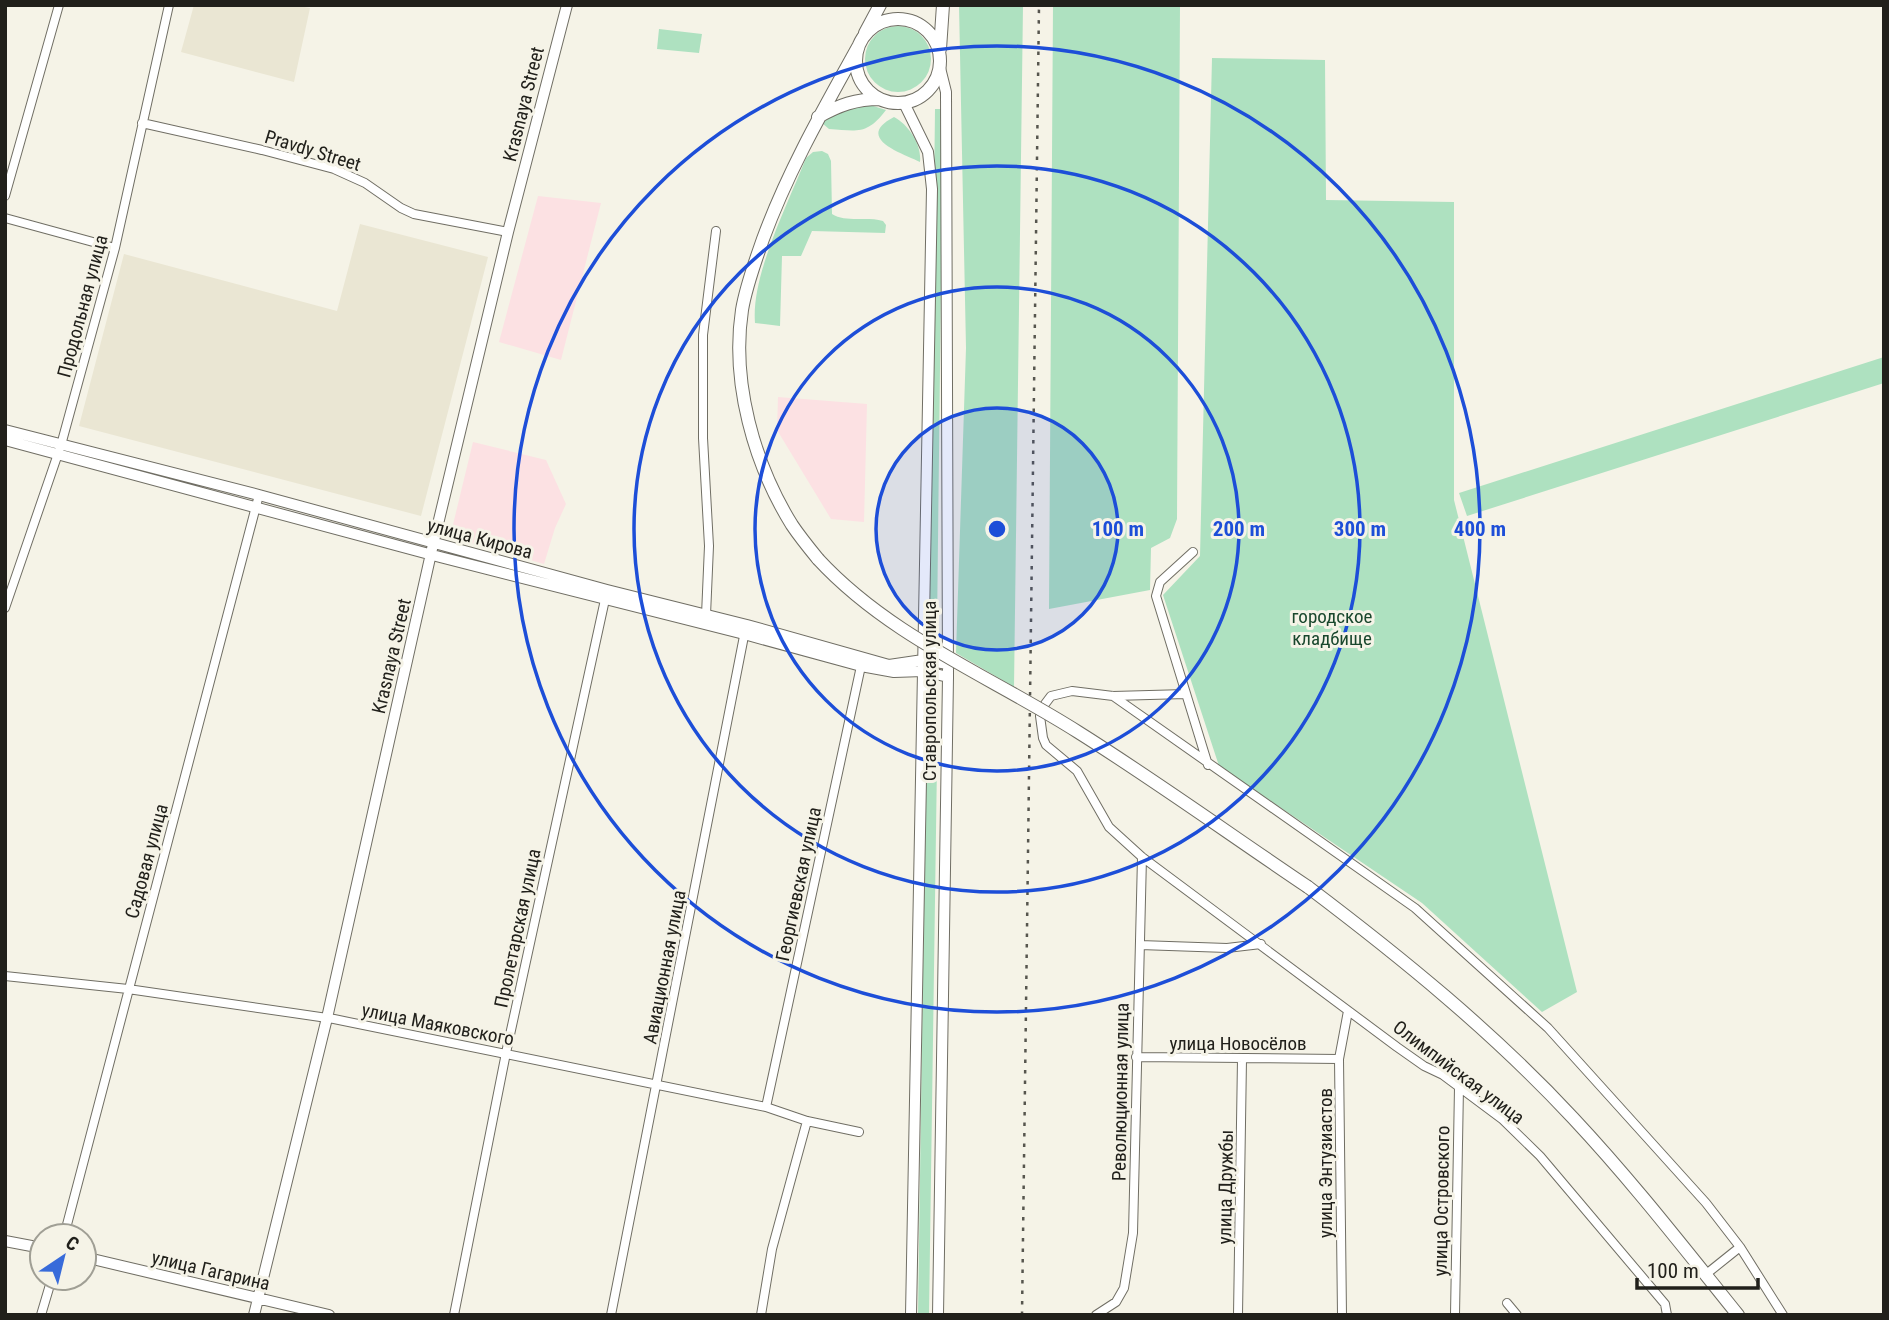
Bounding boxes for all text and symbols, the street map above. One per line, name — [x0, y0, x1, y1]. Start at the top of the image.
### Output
street label: Krasnaya Street — [498, 44, 549, 164]
street label: Pravdy Street — [262, 125, 364, 176]
street label: Продольная улица — [52, 232, 113, 380]
street label: улица Кирова — [425, 513, 535, 564]
centre of rings — [985, 517, 1009, 541]
text: 100 m — [1092, 517, 1144, 541]
text: 200 m — [1213, 517, 1265, 541]
text: 300 m — [1334, 517, 1386, 541]
text: 400 m — [1454, 517, 1506, 541]
street label: Krasnaya Street — [367, 596, 416, 716]
street label: Ставропольская улица — [918, 601, 941, 781]
park label: городское кладбище — [1292, 605, 1373, 650]
street label: Садовая улица — [120, 801, 173, 921]
street label: Георгиевская улица — [771, 805, 826, 963]
street label: Пролетарская улица — [489, 846, 546, 1010]
street label: Авиационная улица — [638, 888, 691, 1046]
street label: улица Маяковского — [360, 998, 516, 1051]
street label: Революционная улица — [1107, 1003, 1134, 1181]
street label: Олимпийская улица — [1388, 1015, 1529, 1129]
street label: улица Новосёлов — [1169, 1032, 1307, 1055]
street label: улица Энтузиастов — [1314, 1088, 1337, 1238]
street label: улица Островского — [1429, 1125, 1454, 1277]
street label: улица Дружбы — [1213, 1129, 1238, 1245]
north arrow — [28, 1222, 98, 1292]
text: С — [61, 1231, 84, 1256]
street label: улица Гагарина — [149, 1246, 272, 1295]
scale bar — [1637, 1246, 1758, 1290]
text: 100 m — [1647, 1259, 1699, 1283]

